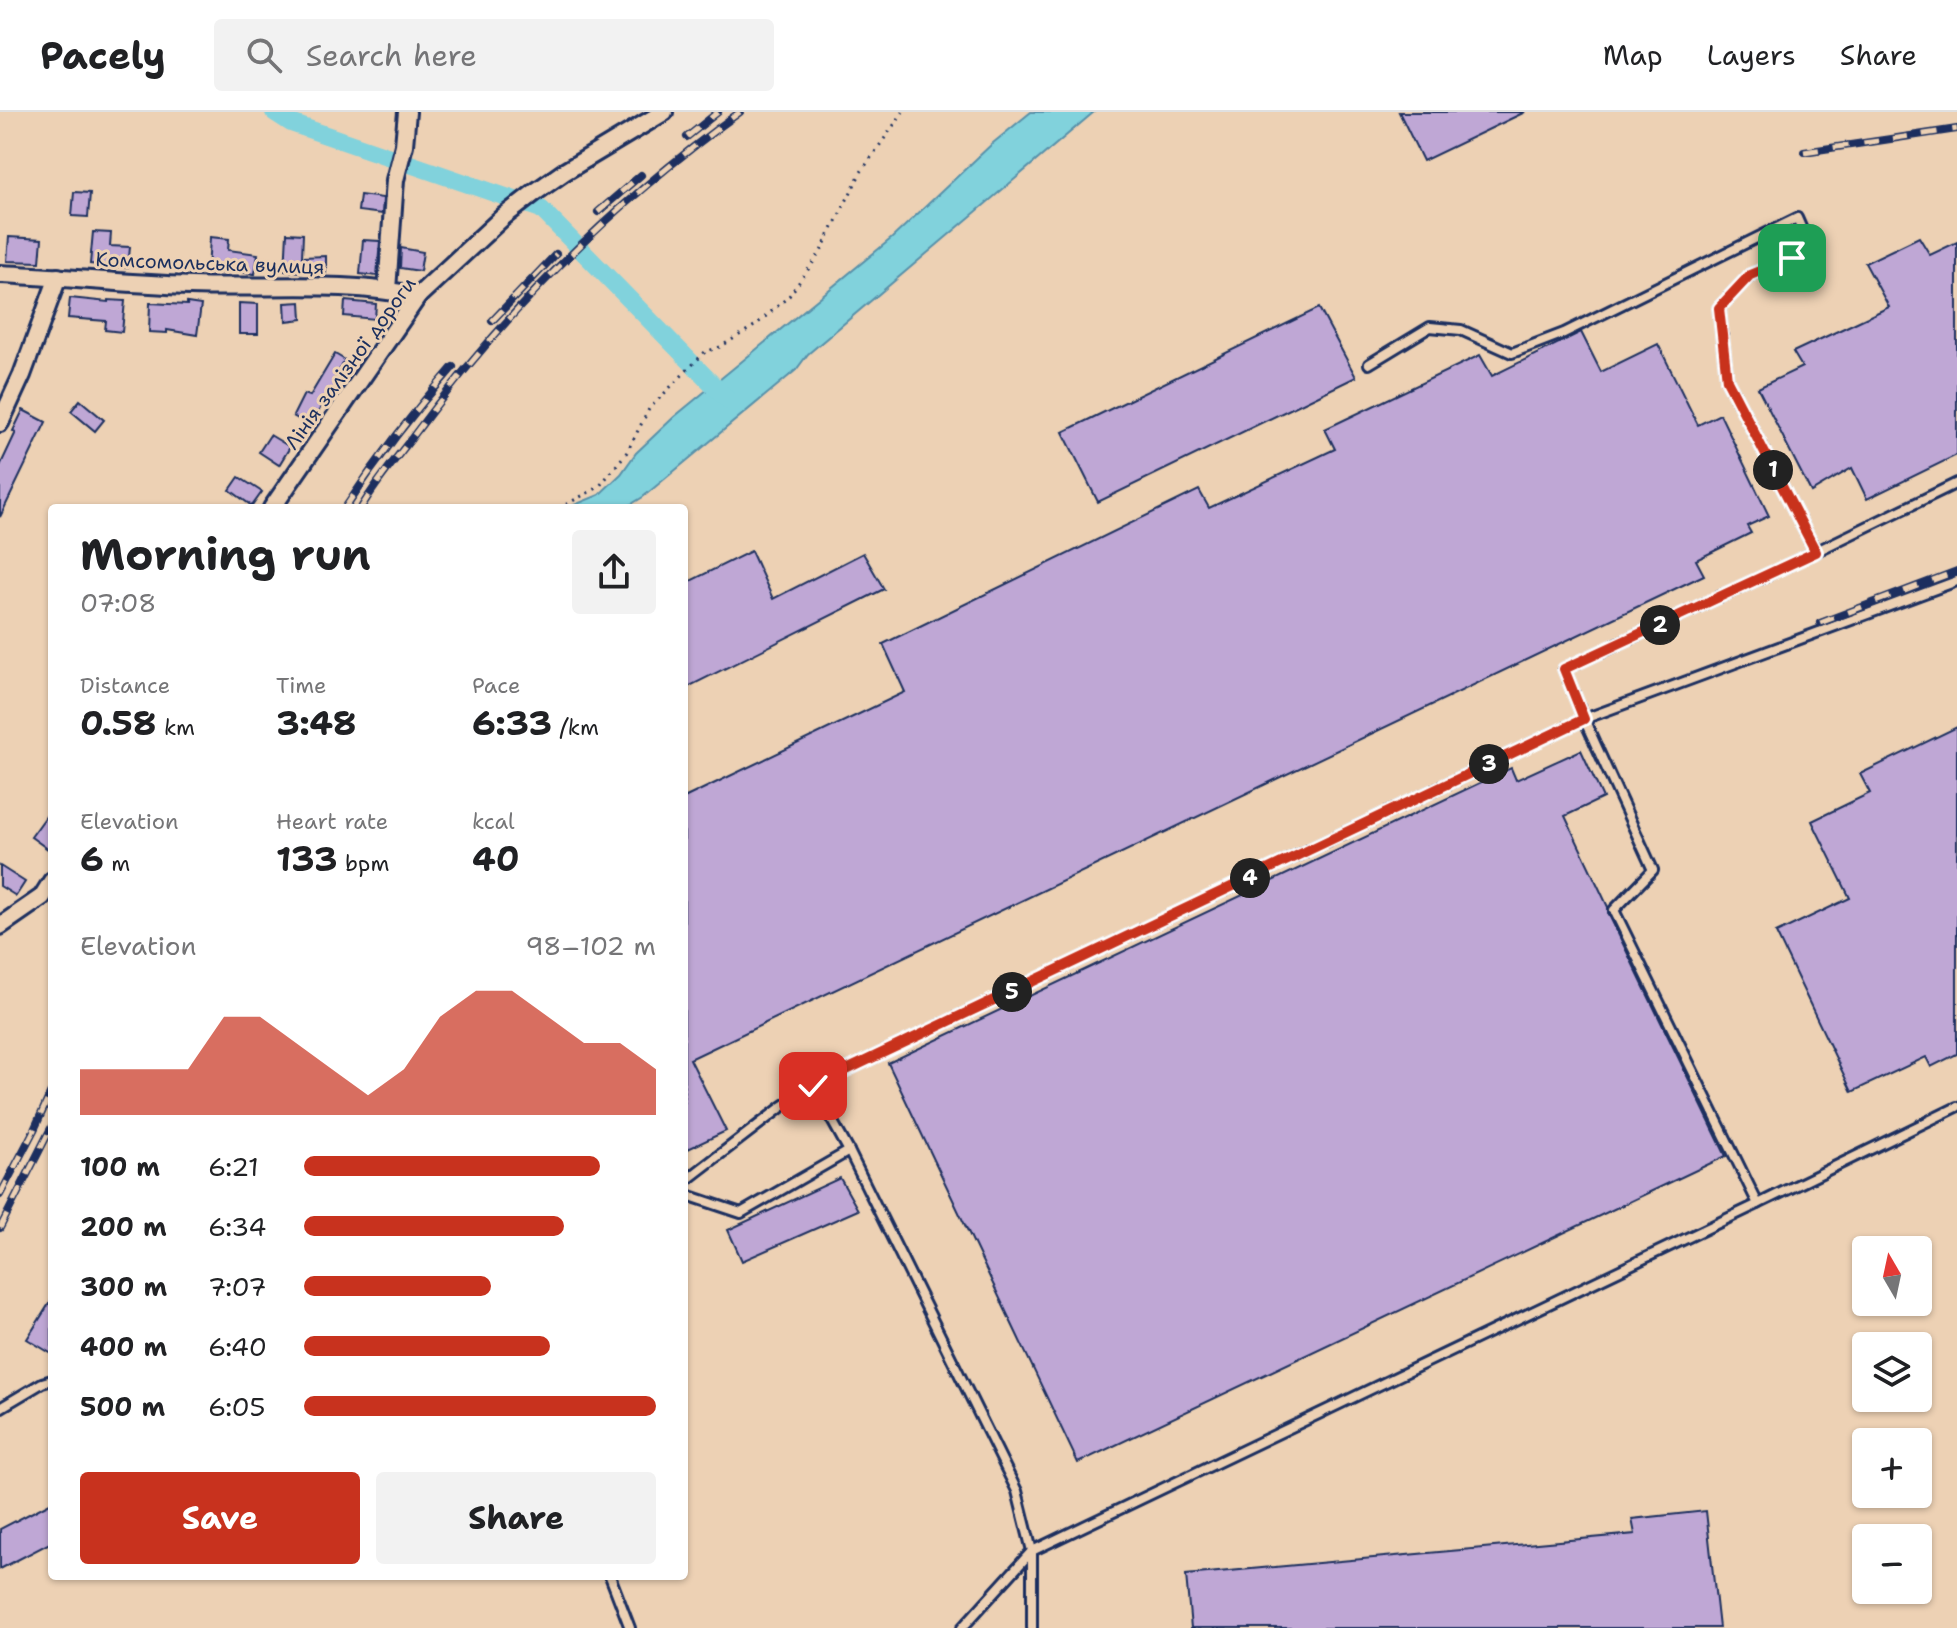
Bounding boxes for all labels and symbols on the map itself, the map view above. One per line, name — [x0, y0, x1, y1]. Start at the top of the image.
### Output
pin — [1758, 224, 1826, 292]
street label: Комсомольська вулиця — [95, 246, 325, 280]
street label: Лінія залізної дороги — [279, 271, 421, 455]
pin: 1 — [1753, 450, 1793, 490]
pin: 2 — [1640, 605, 1680, 645]
pin: 3 — [1469, 744, 1509, 784]
pin: 4 — [1230, 858, 1270, 898]
pin: 5 — [992, 972, 1032, 1012]
pin — [779, 1052, 847, 1120]
north arrow — [1852, 1236, 1932, 1316]

